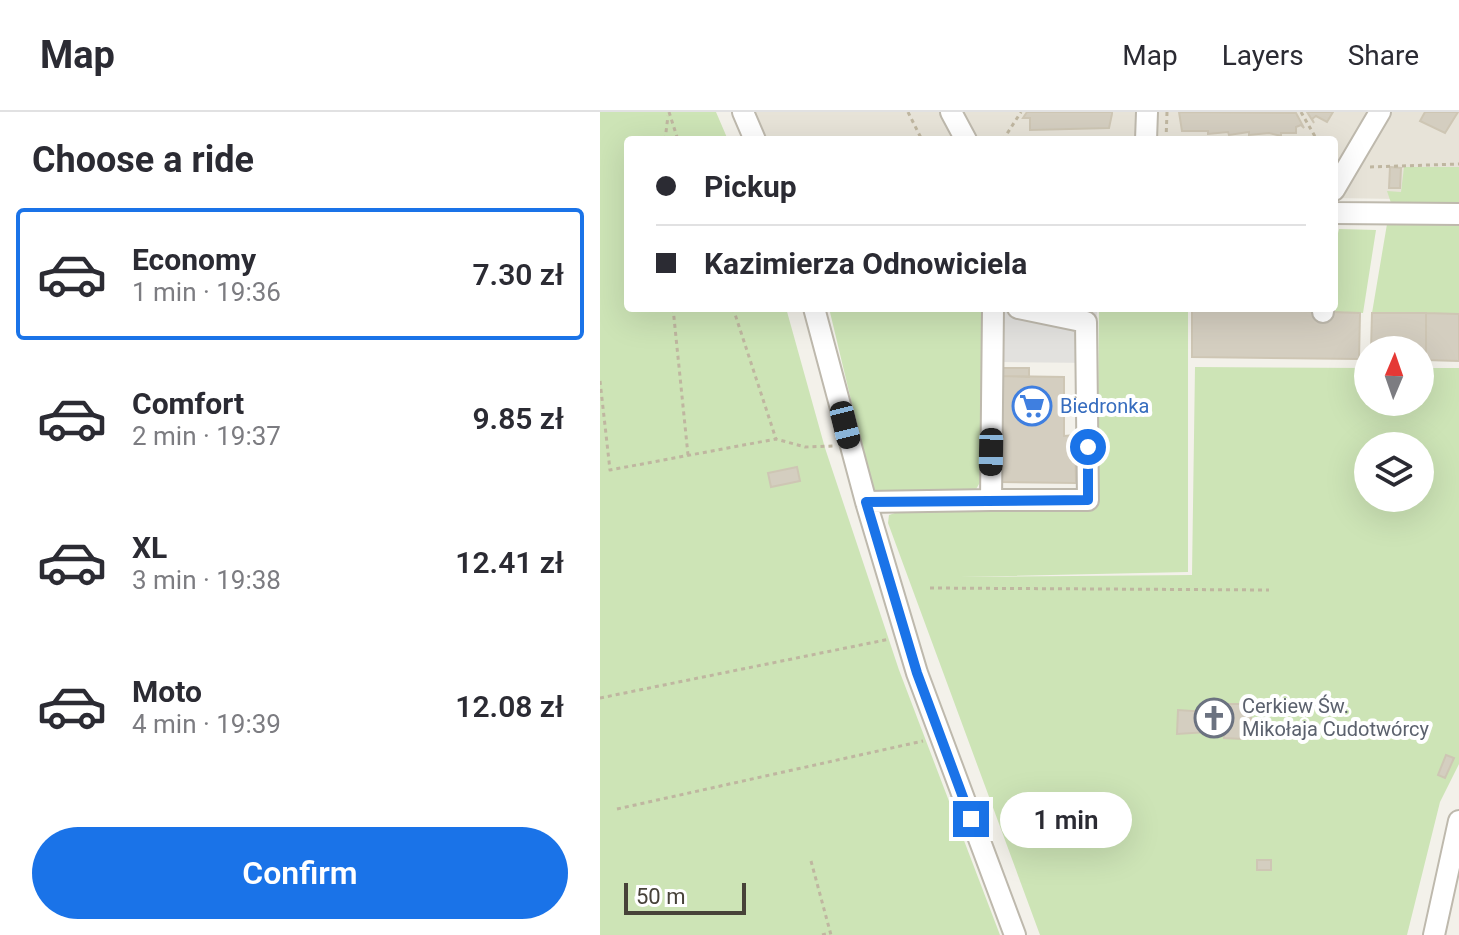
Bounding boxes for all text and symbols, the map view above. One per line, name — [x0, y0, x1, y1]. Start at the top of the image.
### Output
text: Map — [40, 33, 115, 77]
text: Map — [1122, 39, 1178, 72]
text: Layers — [1222, 39, 1304, 72]
text: Share — [1348, 39, 1419, 72]
text: Choose a ride — [32, 139, 254, 181]
text: Pickup — [704, 169, 797, 204]
icon: car — [36, 238, 108, 310]
text: Economy — [132, 242, 256, 277]
text: Kazimierza Odnowiciela — [704, 246, 1027, 281]
text: 7.30 zł — [472, 257, 564, 292]
text: 1 min · 19:36 — [132, 277, 281, 307]
north arrow — [1354, 336, 1434, 416]
map controls — [1354, 336, 1434, 512]
icon: car — [36, 382, 108, 454]
supermarket icon: Biedronka — [1011, 385, 1053, 427]
text: Comfort — [132, 386, 244, 421]
place label: Biedronka — [1060, 394, 1149, 418]
car — [828, 399, 862, 451]
text: 9.85 zł — [472, 401, 564, 436]
text: 2 min · 19:37 — [132, 421, 281, 451]
car — [979, 428, 1003, 476]
route start — [1070, 429, 1106, 465]
button: layers — [1354, 432, 1434, 512]
icon: car — [36, 526, 108, 598]
text: XL — [132, 530, 167, 565]
text: 12.41 zł — [455, 545, 564, 580]
text: 3 min · 19:38 — [132, 565, 281, 595]
icon: car — [36, 670, 108, 742]
text: Moto — [132, 674, 202, 709]
text: 12.08 zł — [455, 689, 564, 724]
place label: Cerkiew Św. Mikołaja Cudotwórcy — [1242, 694, 1430, 741]
church icon: Cerkiew Św. Mikołaja Cudotwórcy — [1193, 697, 1235, 739]
text: 4 min · 19:39 — [132, 709, 281, 739]
callout: 1 min — [999, 791, 1131, 847]
route end — [953, 801, 989, 837]
text: 1 min — [1033, 805, 1099, 835]
button: Confirm — [32, 827, 568, 919]
scale bar — [624, 879, 746, 915]
text: 50 m — [636, 884, 685, 909]

